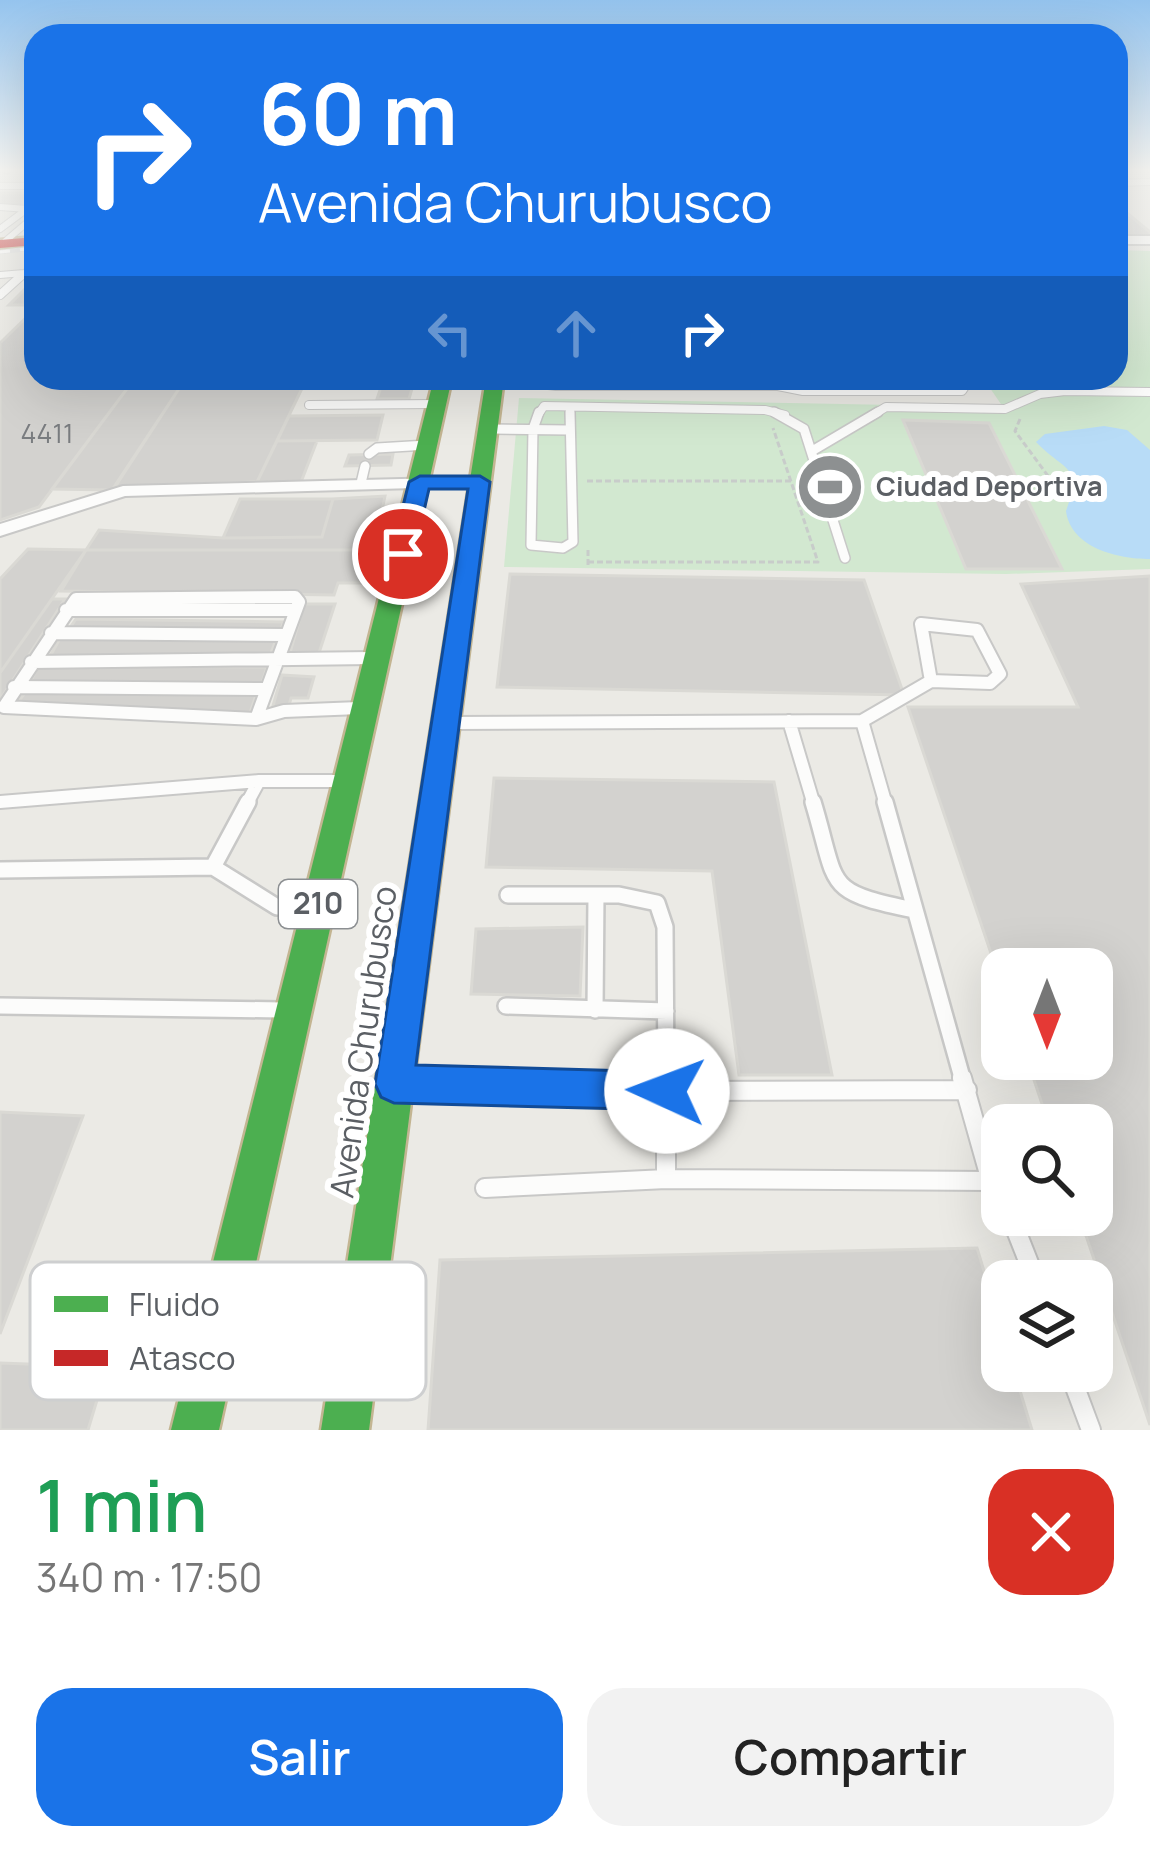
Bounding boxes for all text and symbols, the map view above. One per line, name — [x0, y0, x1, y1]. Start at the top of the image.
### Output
text: 60 m — [258, 55, 458, 170]
icon: right — [60, 72, 216, 228]
text: Avenida Churubusco — [258, 164, 772, 238]
icon: left — [417, 300, 483, 366]
icon: ahead — [543, 300, 609, 366]
icon: right — [669, 300, 735, 366]
house number: 4411 — [20, 414, 74, 451]
sports icon: Ciudad Deportiva — [795, 452, 865, 522]
place label: Ciudad Deportiva — [876, 467, 1102, 504]
pin — [352, 503, 454, 605]
icon: arrive — [370, 521, 436, 587]
road number: 210 — [279, 880, 357, 928]
street label: Avenida Churubusco — [318, 883, 407, 1201]
north arrow — [981, 948, 1113, 1080]
map controls — [981, 948, 1113, 1392]
position arrow — [604, 1028, 730, 1154]
button: search — [981, 1104, 1113, 1236]
button: layers — [981, 1260, 1113, 1392]
legend — [30, 1262, 426, 1400]
text: Fluido — [129, 1281, 220, 1326]
text: Atasco — [129, 1335, 235, 1380]
text: 1 min — [36, 1455, 208, 1554]
button: close — [988, 1469, 1114, 1595]
text: 340 m · 17:50 — [36, 1550, 262, 1604]
button: Salir — [36, 1688, 563, 1826]
button: Compartir — [587, 1688, 1114, 1826]

